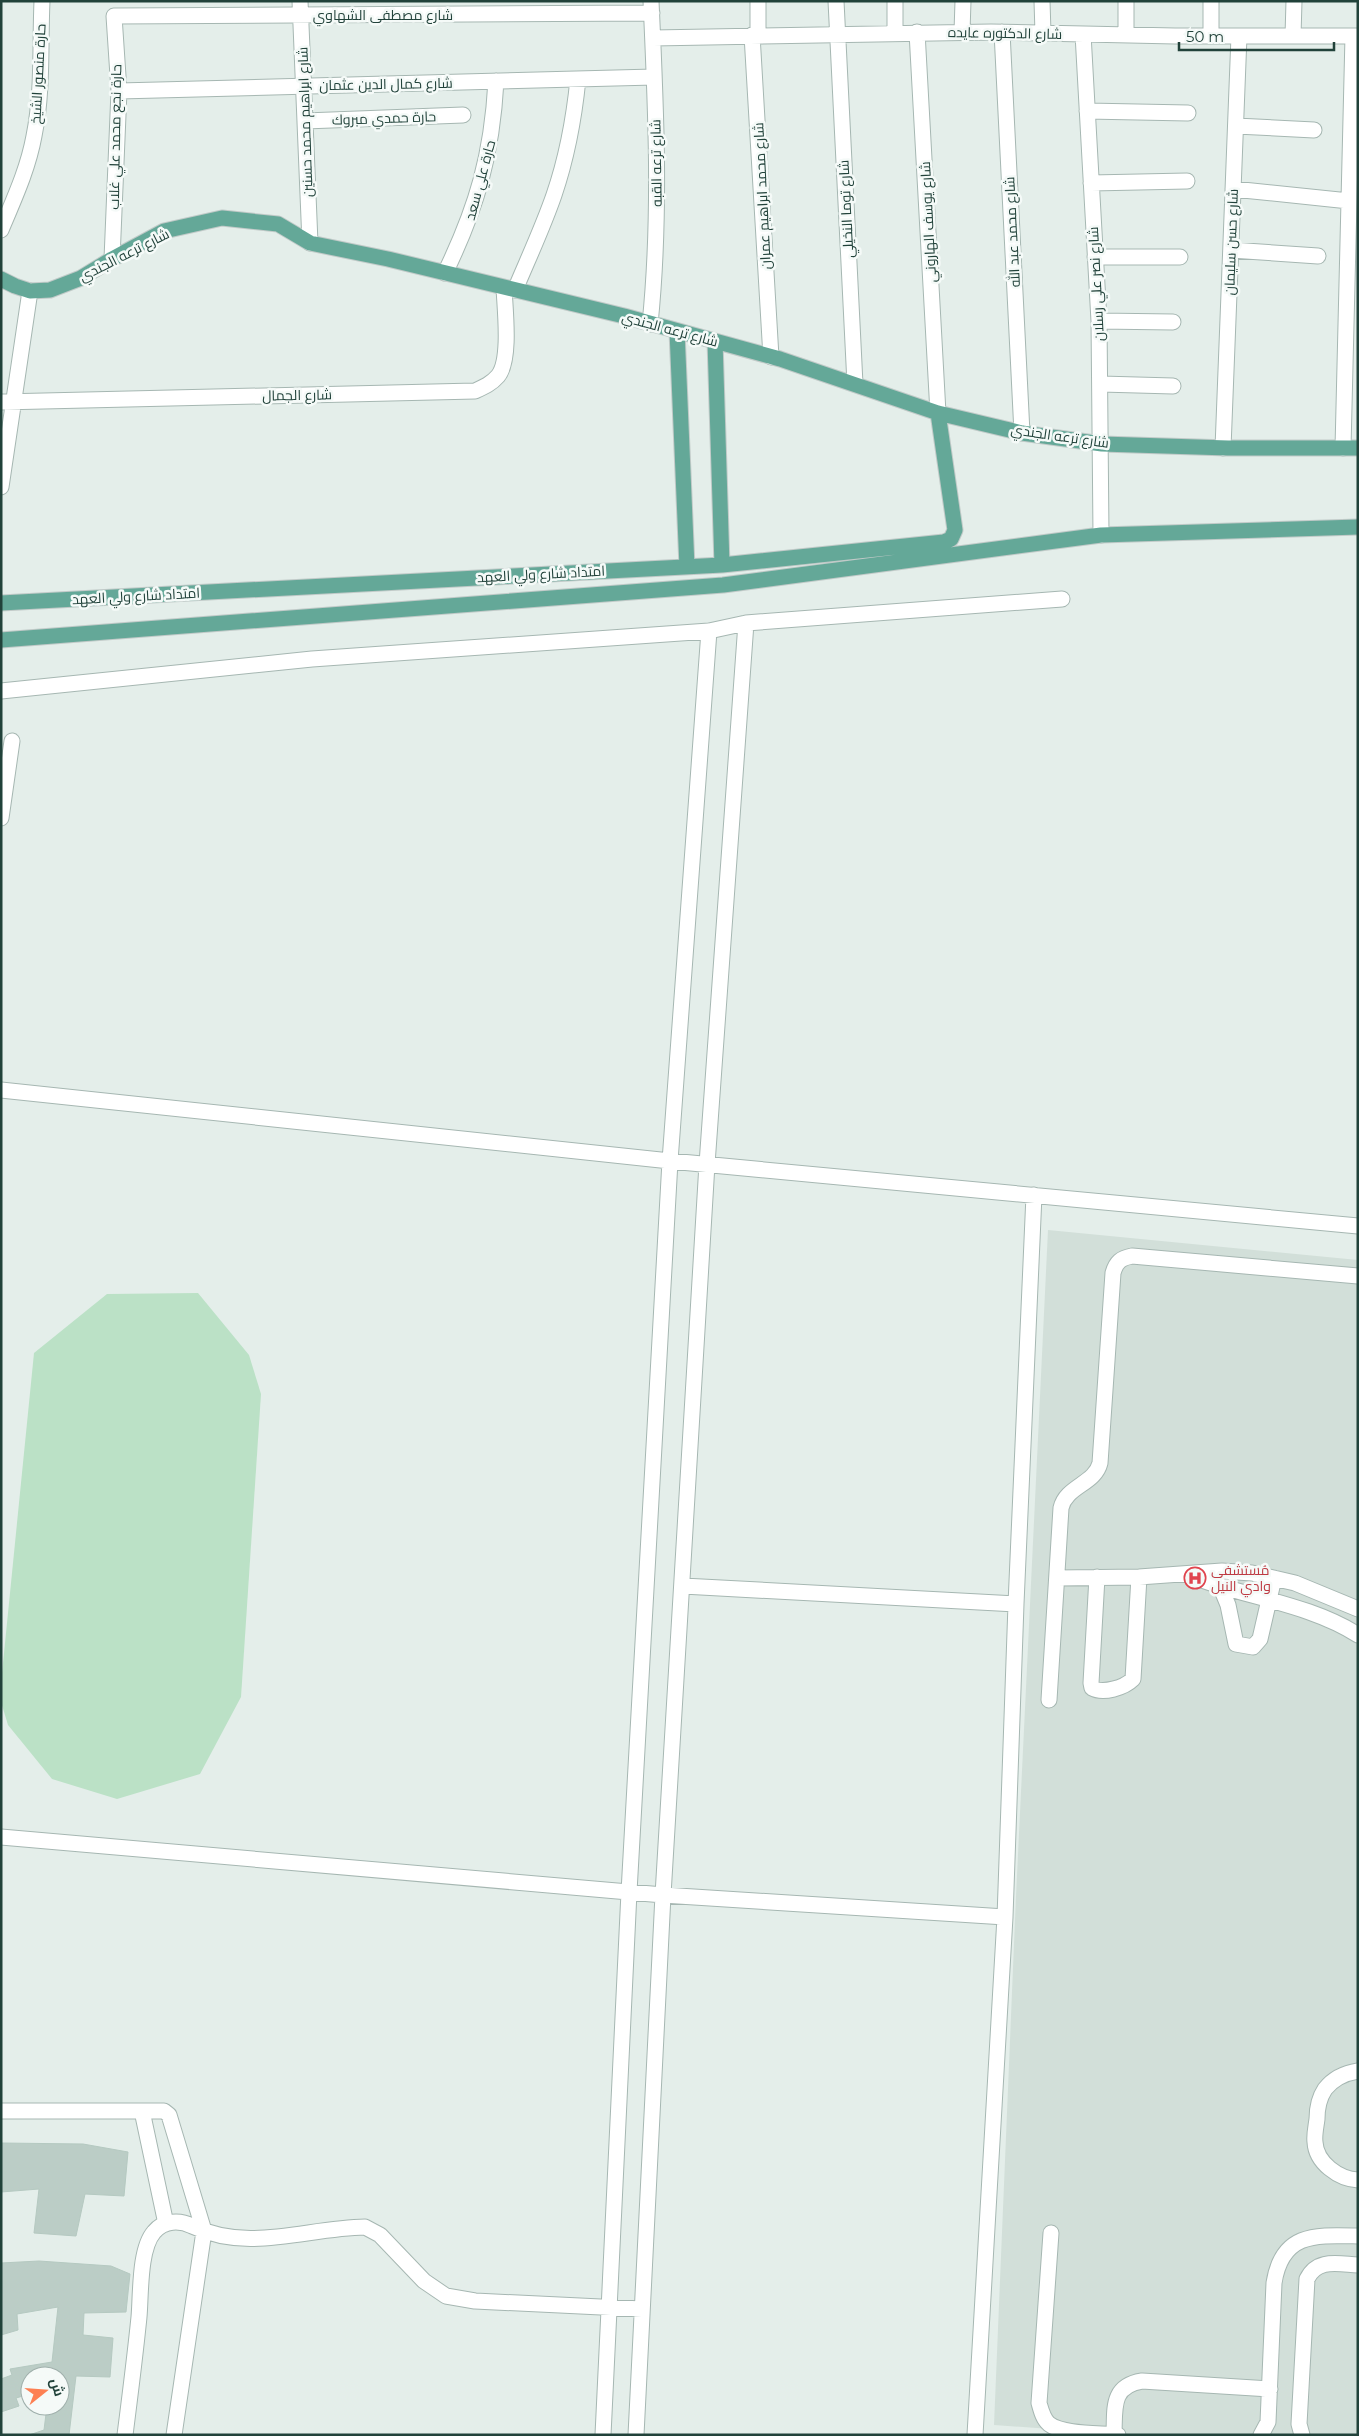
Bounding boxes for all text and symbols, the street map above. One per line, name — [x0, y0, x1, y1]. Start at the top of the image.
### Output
street label: شارع مصطفى الشهاوي — [313, 6, 453, 27]
scale bar — [1179, 20, 1334, 52]
street label: حارة منصور الشيخ — [26, 23, 50, 125]
street label: شارع الدكتوره عايده — [948, 23, 1062, 43]
text: 50 m — [1186, 27, 1224, 46]
street label: شارع ابراهيم محمد حسنين — [293, 47, 318, 197]
street label: حارة نجع محمد علي غلاب — [105, 64, 128, 210]
street label: شارع كمال الدين عثمان — [319, 74, 453, 94]
street label: حارة حمدي مبروك — [332, 107, 437, 132]
street label: شارع ترعه القبه — [646, 119, 666, 207]
street label: شارع محمد ابراهيم عمران — [749, 122, 776, 270]
street label: حارة علي سعد — [461, 138, 502, 223]
street label: شارع توما النخيلي — [834, 159, 861, 259]
street label: شارع يوسف الهاروني — [916, 161, 943, 283]
street label: شارع محمد عبد الله — [1000, 176, 1024, 288]
street label: شارع حسن سليمان — [1220, 188, 1242, 296]
street label: شارع ترعه الجندي — [76, 225, 174, 288]
street label: شارع نصر علي رسلان — [1084, 226, 1111, 342]
street label: شارع ترعه الجندي — [619, 307, 720, 353]
street label: شارع الجمال — [262, 385, 332, 405]
street label: شارع ترعه الجندي — [1009, 420, 1110, 455]
street label: امتداد شارع ولي العهد — [477, 562, 606, 589]
street label: امتداد شارع ولي العهد — [72, 584, 201, 611]
place label: مُستشفى وادي النيل — [1211, 1561, 1271, 1598]
hospital icon: مُستشفى وادي النيل — [1183, 1566, 1207, 1590]
north arrow — [20, 2366, 70, 2416]
text: ش — [46, 2376, 69, 2398]

